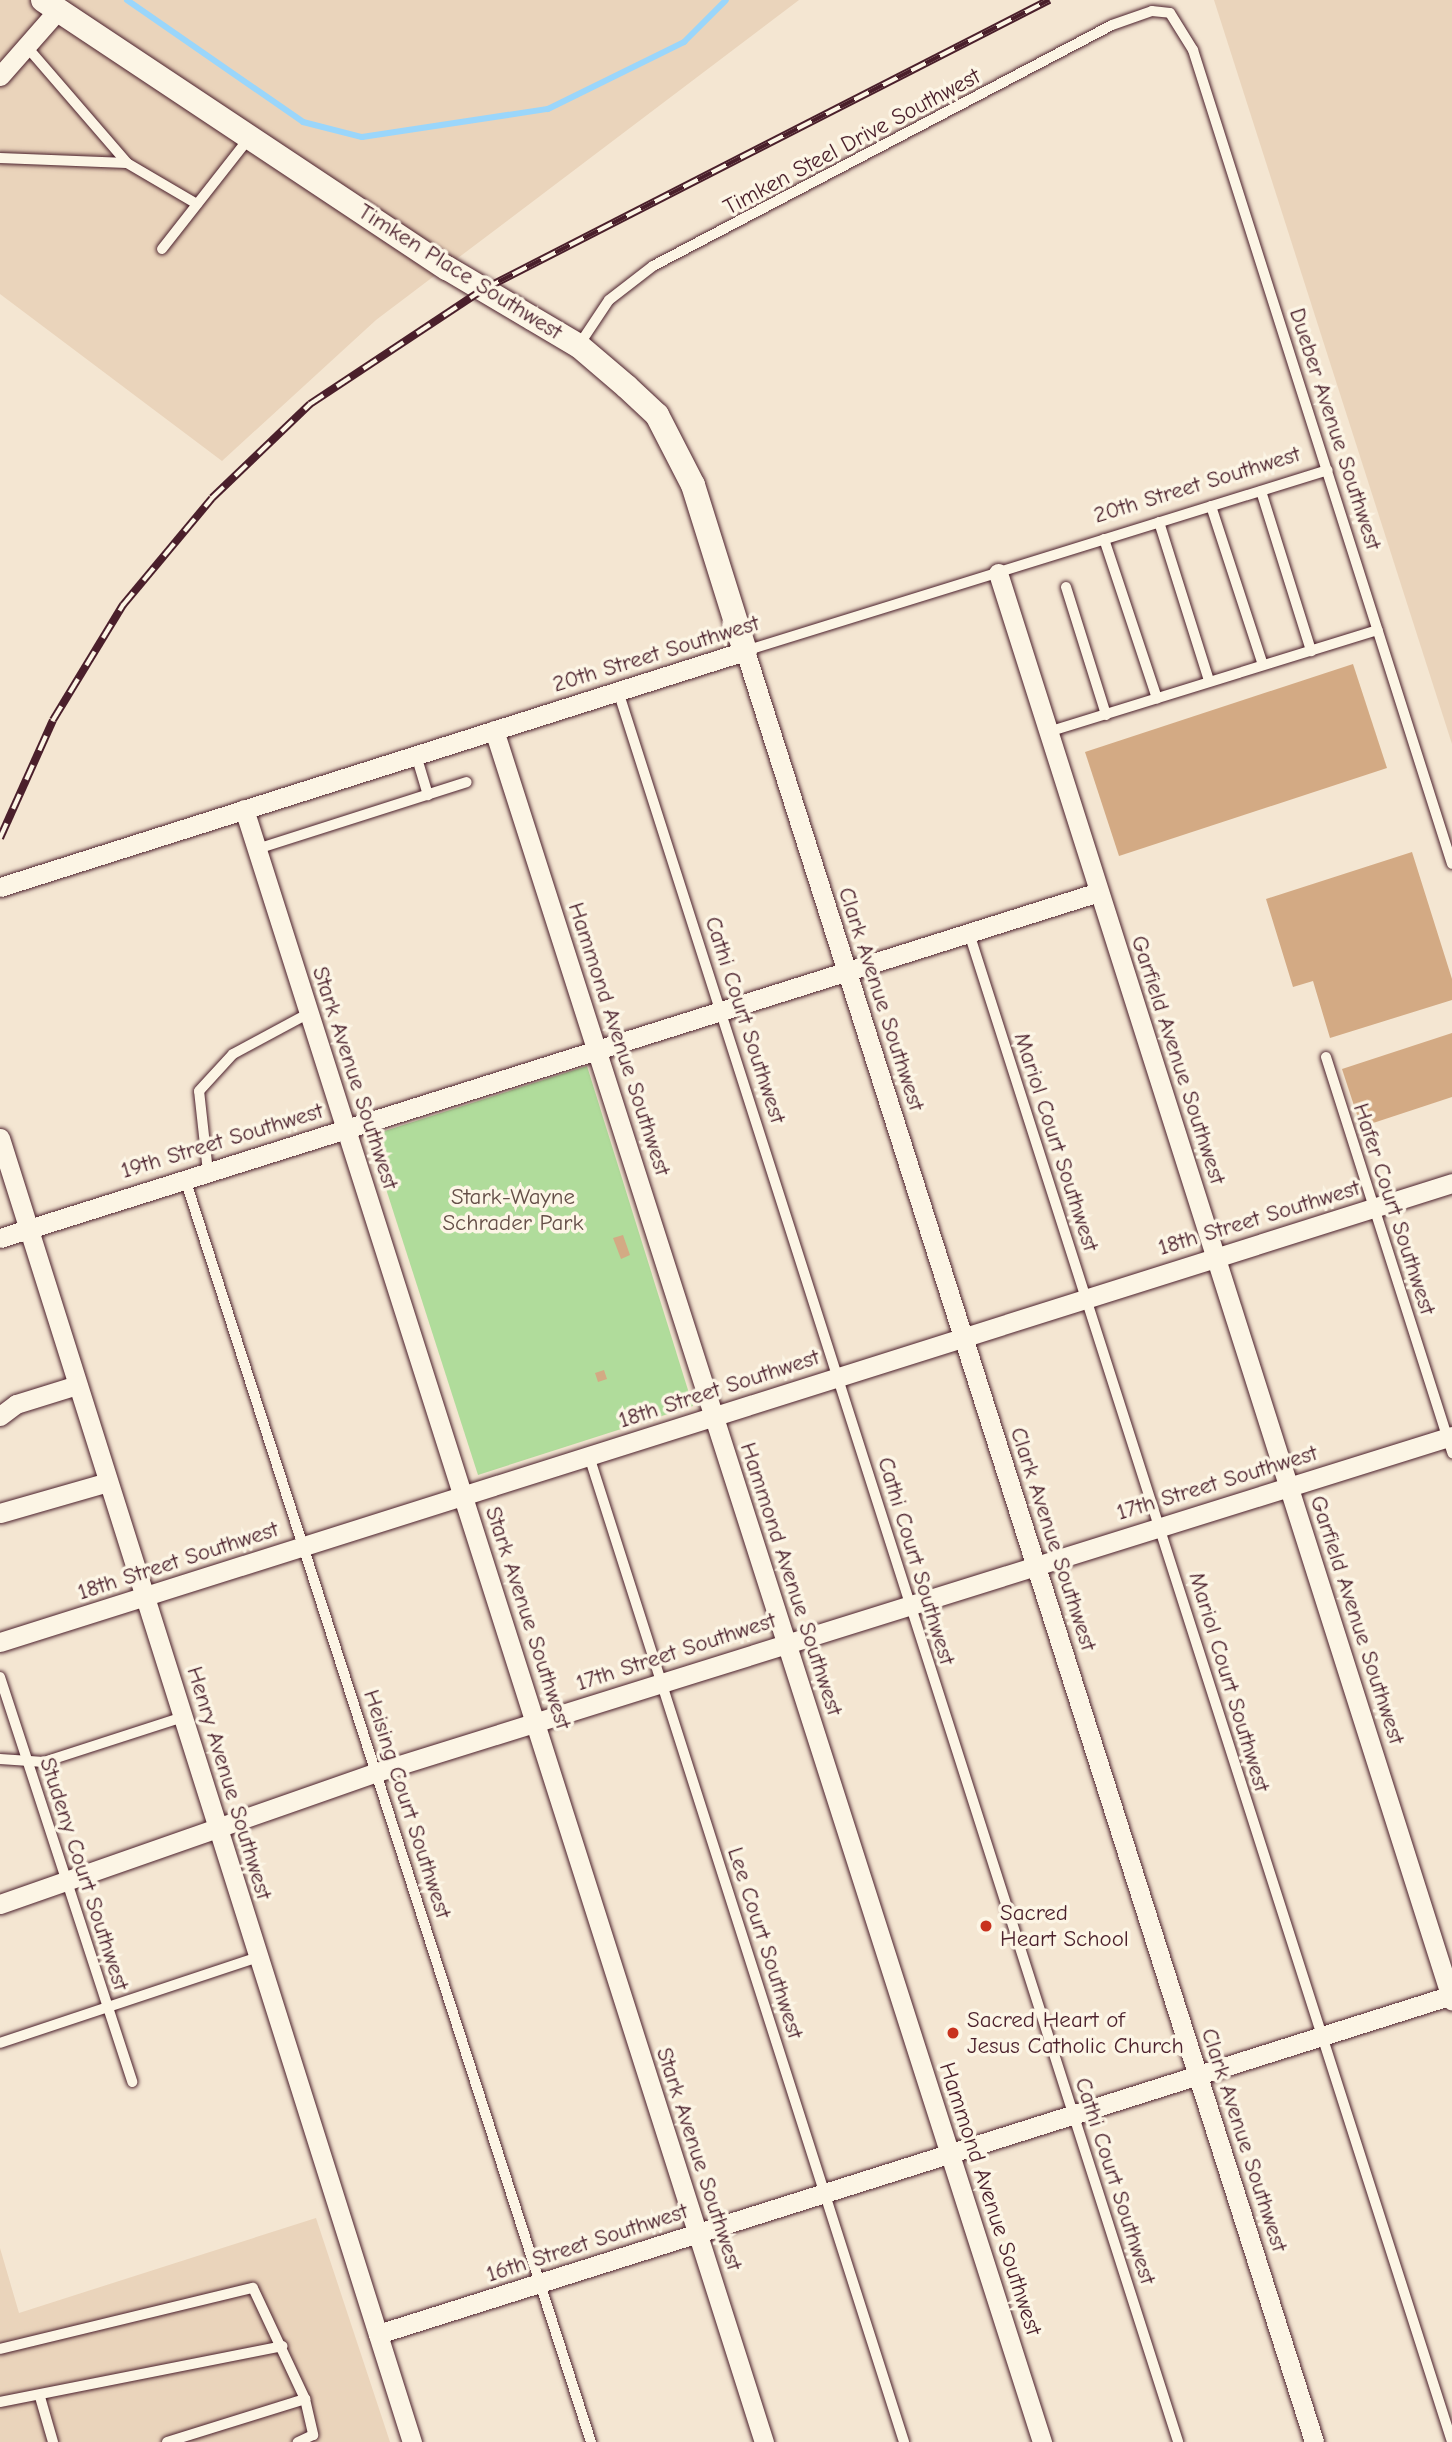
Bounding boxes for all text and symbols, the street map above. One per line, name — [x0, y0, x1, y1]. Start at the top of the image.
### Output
street label: Timken Steel Drive Southwest — [719, 62, 985, 222]
street label: Timken Place Southwest — [353, 198, 567, 346]
street label: Dueber Avenue Southwest — [1283, 305, 1387, 553]
street label: 20th Street Southwest — [1090, 440, 1304, 530]
street label: 20th Street Southwest — [549, 609, 763, 699]
street label: Clark Avenue Southwest — [832, 884, 930, 1114]
street label: Hammond Avenue Southwest — [562, 899, 676, 1179]
street label: Cathi Court Southwest — [699, 913, 791, 1127]
street label: Garfield Avenue Southwest — [1125, 932, 1231, 1188]
street label: Stark Avenue Southwest — [306, 963, 404, 1193]
street label: Mariol Court Southwest — [1008, 1029, 1104, 1255]
street label: 19th Street Southwest — [118, 1097, 326, 1185]
street label: Hafer Court Southwest — [1347, 1100, 1441, 1318]
street label: 18th Street Southwest — [1155, 1174, 1363, 1262]
park label: Stark-Wayne Schrader Park — [442, 1183, 584, 1237]
street label: 18th Street Southwest — [615, 1344, 823, 1434]
street label: Clark Avenue Southwest — [1004, 1424, 1102, 1654]
street label: Hammond Avenue Southwest — [734, 1439, 848, 1719]
street label: 17th Street Southwest — [1113, 1439, 1321, 1527]
street label: Cathi Court Southwest — [871, 1454, 961, 1668]
street label: Garfield Avenue Southwest — [1304, 1492, 1410, 1748]
street label: Stark Avenue Southwest — [479, 1503, 577, 1733]
street label: 18th Street Southwest — [74, 1516, 282, 1606]
street label: Mariol Court Southwest — [1182, 1569, 1276, 1795]
street label: 17th Street Southwest — [573, 1607, 779, 1697]
street label: Henry Avenue Southwest — [180, 1663, 278, 1903]
street label: Heising Court Southwest — [357, 1686, 457, 1922]
street label: Studeny Court Southwest — [33, 1754, 135, 1994]
street label: Lee Court Southwest — [721, 1844, 809, 2042]
place label: Sacred Heart School — [1000, 1899, 1129, 1953]
marker: Sacred Heart School — [978, 1918, 994, 1934]
place label: Sacred Heart of Jesus Catholic Church — [967, 2006, 1184, 2060]
marker: Sacred Heart of Jesus Catholic Church — [945, 2025, 961, 2041]
street label: Clark Avenue Southwest — [1195, 2025, 1293, 2255]
street label: Stark Avenue Southwest — [650, 2044, 748, 2274]
street label: Hammond Avenue Southwest — [933, 2059, 1047, 2339]
street label: Cathi Court Southwest — [1069, 2074, 1161, 2288]
street label: 16th Street Southwest — [483, 2197, 691, 2289]

